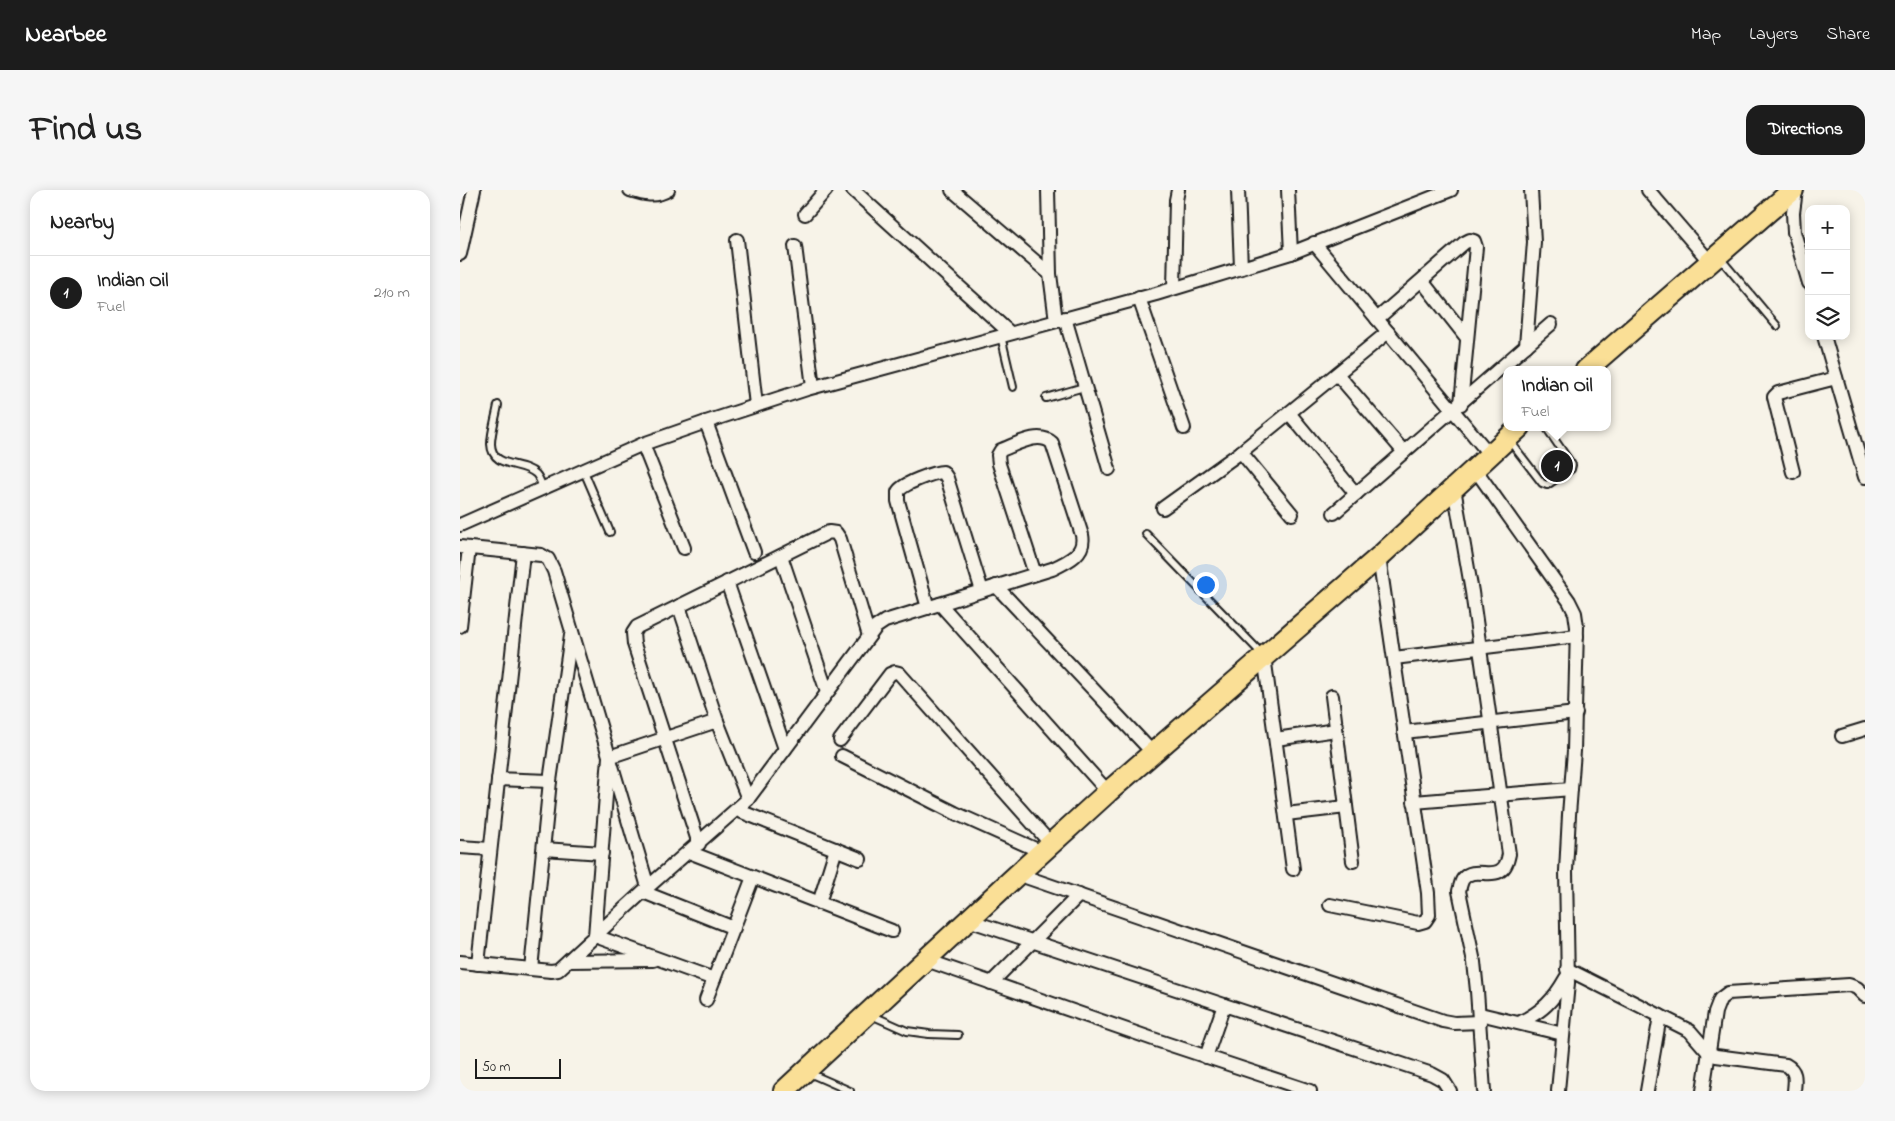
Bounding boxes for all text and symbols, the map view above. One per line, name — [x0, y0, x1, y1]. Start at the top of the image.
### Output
text: Nearbee — [25, 18, 107, 53]
text: Map — [1691, 22, 1721, 48]
text: Layers — [1749, 22, 1799, 48]
text: Share — [1827, 22, 1870, 48]
text: Find us — [30, 105, 142, 156]
button: Directions — [1746, 105, 1865, 155]
map controls — [1805, 205, 1850, 340]
button: + — [1805, 205, 1850, 250]
text: Nearby — [50, 208, 114, 238]
button: − — [1805, 250, 1850, 295]
text: Indian Oil — [97, 268, 168, 295]
text: 1 — [63, 281, 69, 305]
text: 210 m — [374, 281, 410, 305]
text: Fuel — [97, 295, 125, 319]
button: layers — [1805, 295, 1850, 340]
popup — [1503, 366, 1611, 431]
text: Indian Oil — [1521, 373, 1593, 400]
text: Fuel — [1521, 400, 1550, 424]
pin: 1 — [1541, 447, 1573, 485]
your location — [1193, 572, 1219, 598]
scale bar — [475, 1056, 561, 1079]
text: 50 m — [482, 1057, 510, 1078]

